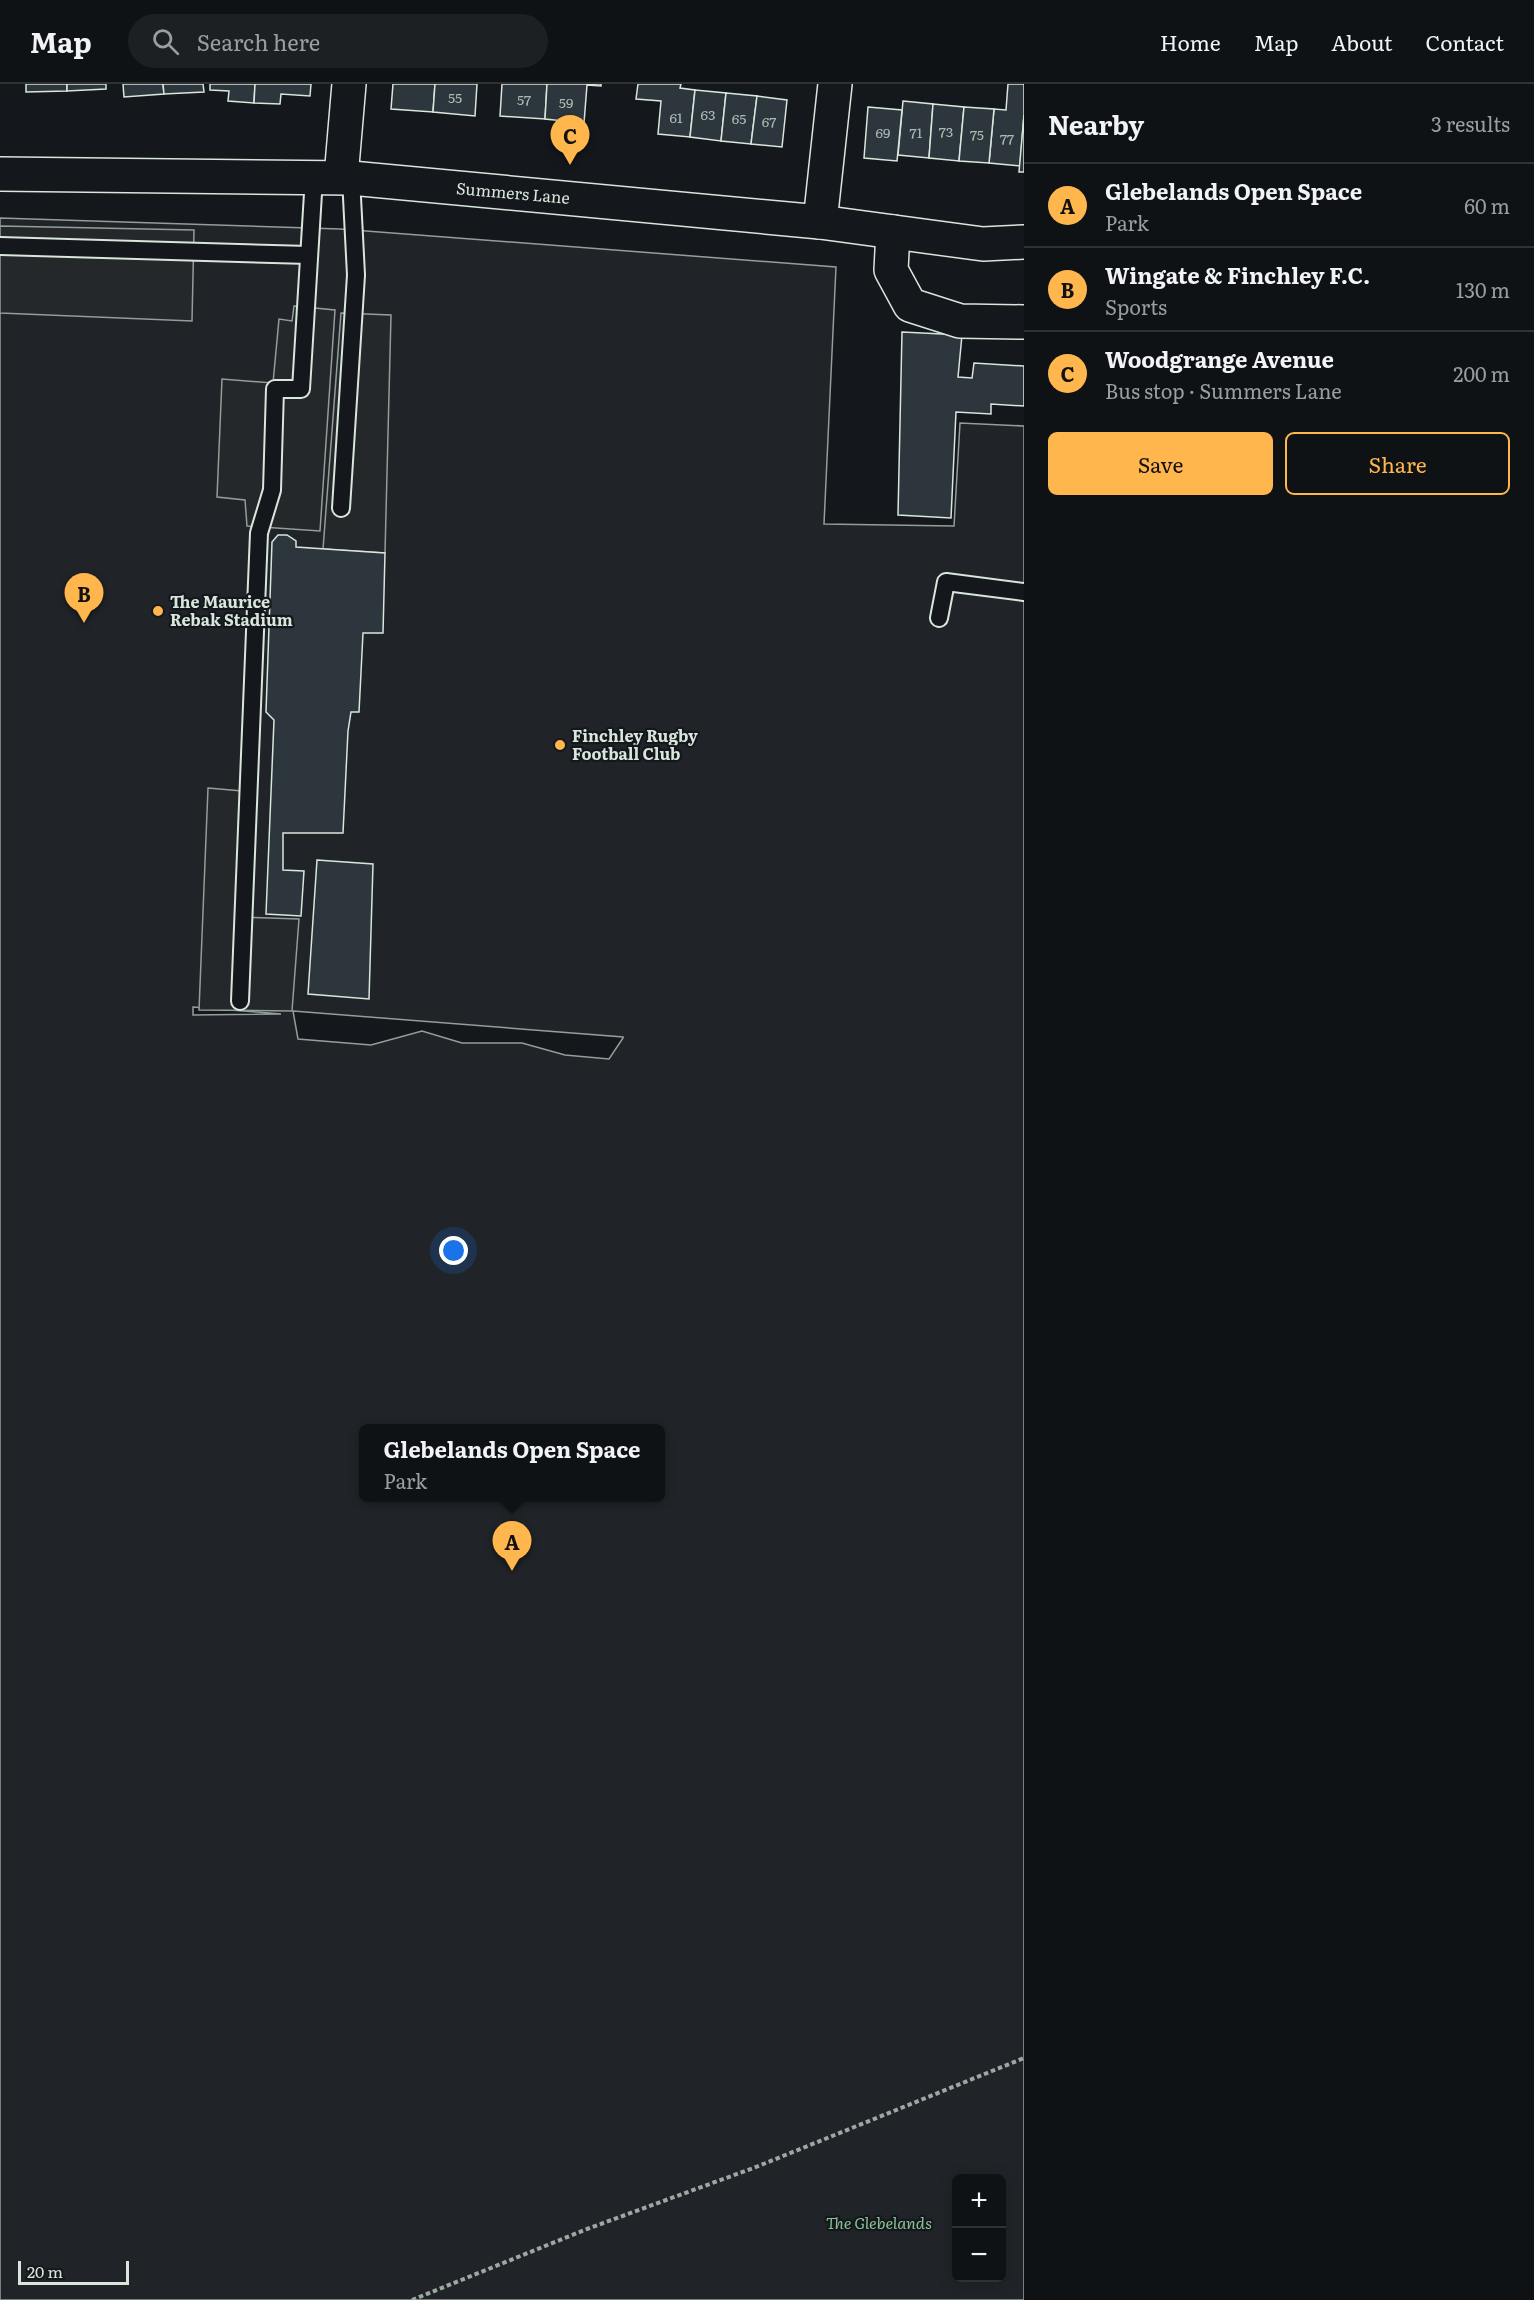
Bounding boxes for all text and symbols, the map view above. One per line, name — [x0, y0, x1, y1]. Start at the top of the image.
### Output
search box — [128, 14, 548, 68]
text: Map — [30, 20, 92, 62]
icon: search — [149, 25, 182, 58]
text: Search here — [197, 25, 320, 58]
text: Home — [1160, 26, 1221, 57]
text: Map — [1254, 26, 1298, 57]
text: About — [1331, 26, 1393, 57]
text: Contact — [1426, 26, 1504, 57]
house number: 55 — [448, 87, 462, 107]
house number: 57 — [517, 89, 531, 109]
house number: 59 — [559, 92, 573, 112]
house number: 63 — [700, 104, 716, 124]
text: Nearby — [1048, 104, 1144, 143]
house number: 61 — [669, 107, 683, 127]
house number: 65 — [732, 108, 746, 128]
text: 3 results — [1431, 108, 1510, 138]
house number: 67 — [762, 111, 776, 131]
pin: C — [550, 116, 590, 165]
house number: 73 — [939, 121, 953, 141]
house number: 69 — [876, 122, 890, 142]
house number: 71 — [910, 122, 923, 142]
house number: 75 — [970, 124, 984, 144]
house number: 77 — [1000, 128, 1014, 148]
text: Glebelands Open Space — [1105, 174, 1362, 207]
street label: Summers Lane — [455, 175, 571, 209]
text: A — [1060, 190, 1075, 220]
text: 60 m — [1464, 190, 1510, 220]
text: Park — [1105, 207, 1149, 237]
text: Wingate & Finchley F.C. — [1105, 258, 1370, 291]
text: B — [1061, 274, 1074, 304]
text: 130 m — [1456, 274, 1510, 304]
text: Sports — [1105, 291, 1167, 321]
text: Woodgrange Avenue — [1105, 342, 1334, 375]
text: C — [1060, 358, 1075, 388]
text: 200 m — [1453, 358, 1510, 388]
text: Bus stop · Summers Lane — [1105, 375, 1342, 405]
button: Save — [1048, 432, 1273, 495]
button: Share — [1285, 432, 1510, 495]
pin: B — [64, 574, 104, 623]
place label: The Maurice Rebak Stadium — [170, 589, 293, 631]
marker: The Maurice Rebak Stadium — [151, 604, 165, 618]
place label: Finchley Rugby Football Club — [572, 723, 698, 765]
marker: Finchley Rugby Football Club — [553, 738, 567, 752]
your location — [439, 1236, 468, 1265]
popup — [359, 1424, 665, 1502]
text: Glebelands Open Space — [383, 1432, 641, 1465]
text: Park — [383, 1465, 427, 1495]
pin: A — [492, 1522, 532, 1571]
map controls — [952, 2174, 1006, 2282]
button: + — [952, 2174, 1006, 2228]
park label: The Glebelands — [826, 2210, 932, 2234]
button: − — [952, 2228, 1006, 2282]
scale bar — [18, 2258, 129, 2286]
text: 20 m — [27, 2259, 63, 2283]

